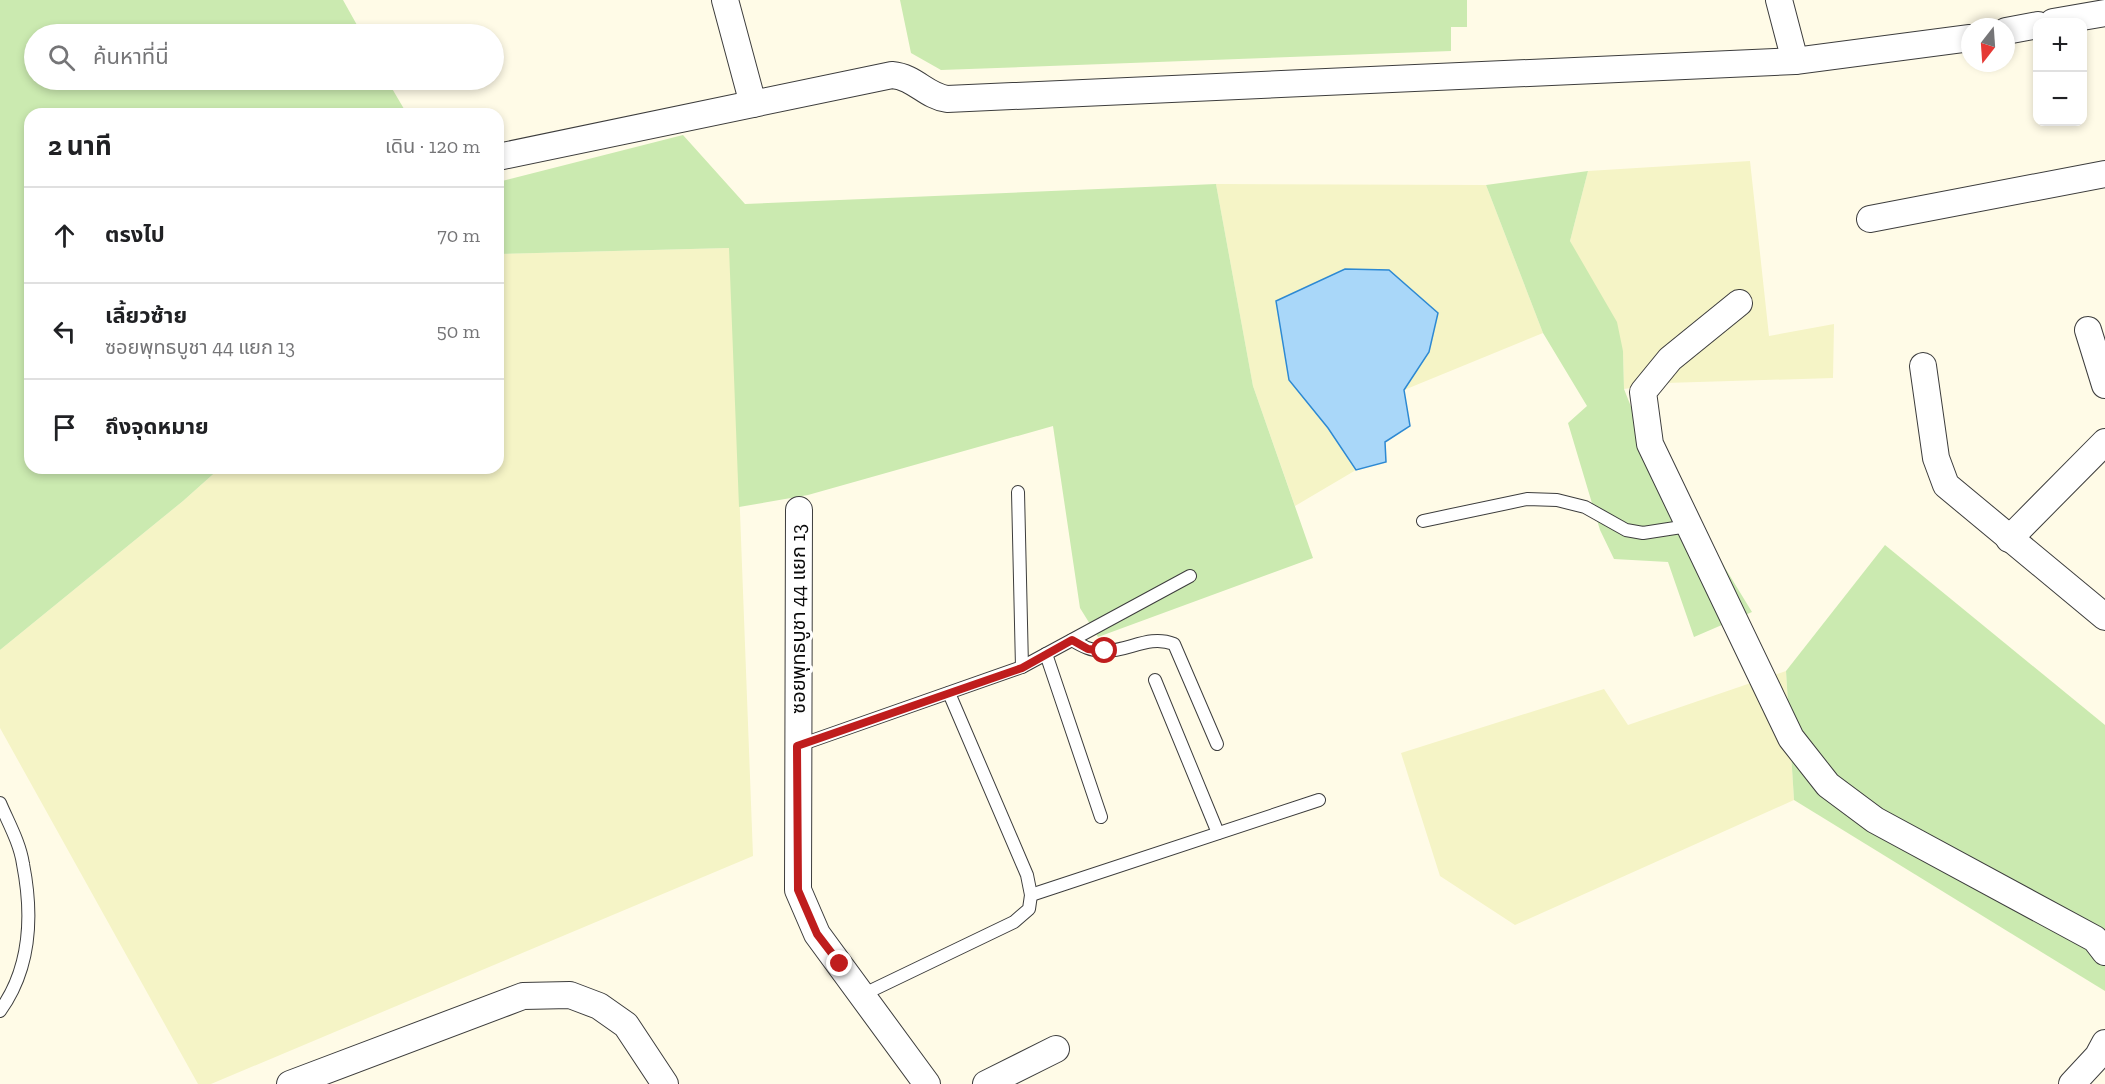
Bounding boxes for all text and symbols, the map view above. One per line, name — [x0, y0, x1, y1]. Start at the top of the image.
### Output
north arrow — [1961, 18, 2015, 72]
map controls — [2033, 18, 2087, 126]
button: + — [2033, 18, 2087, 72]
search box — [24, 24, 504, 90]
icon: search — [45, 41, 78, 74]
text: ค้นหาที่นี่ — [93, 43, 169, 70]
button: − — [2033, 72, 2087, 126]
text: 2 นาที — [48, 130, 112, 162]
text: เดิน · 120 m — [385, 134, 480, 158]
icon: ahead — [48, 219, 81, 252]
text: ตรงไป — [105, 221, 165, 248]
text: 70 m — [437, 223, 480, 247]
text: เลี้ยวซ้าย — [105, 302, 187, 329]
icon: left — [48, 315, 81, 348]
text: 50 m — [436, 319, 480, 343]
text: ซอยพุทธบูชา 44 แยก 13 — [105, 335, 295, 359]
icon: arrive — [48, 411, 81, 444]
text: ถึงจุดหมาย — [105, 413, 209, 440]
street label: ซอยพุทธบูชา 44 แยก 13 — [786, 524, 811, 714]
route start — [1091, 637, 1117, 663]
route end — [826, 950, 852, 976]

